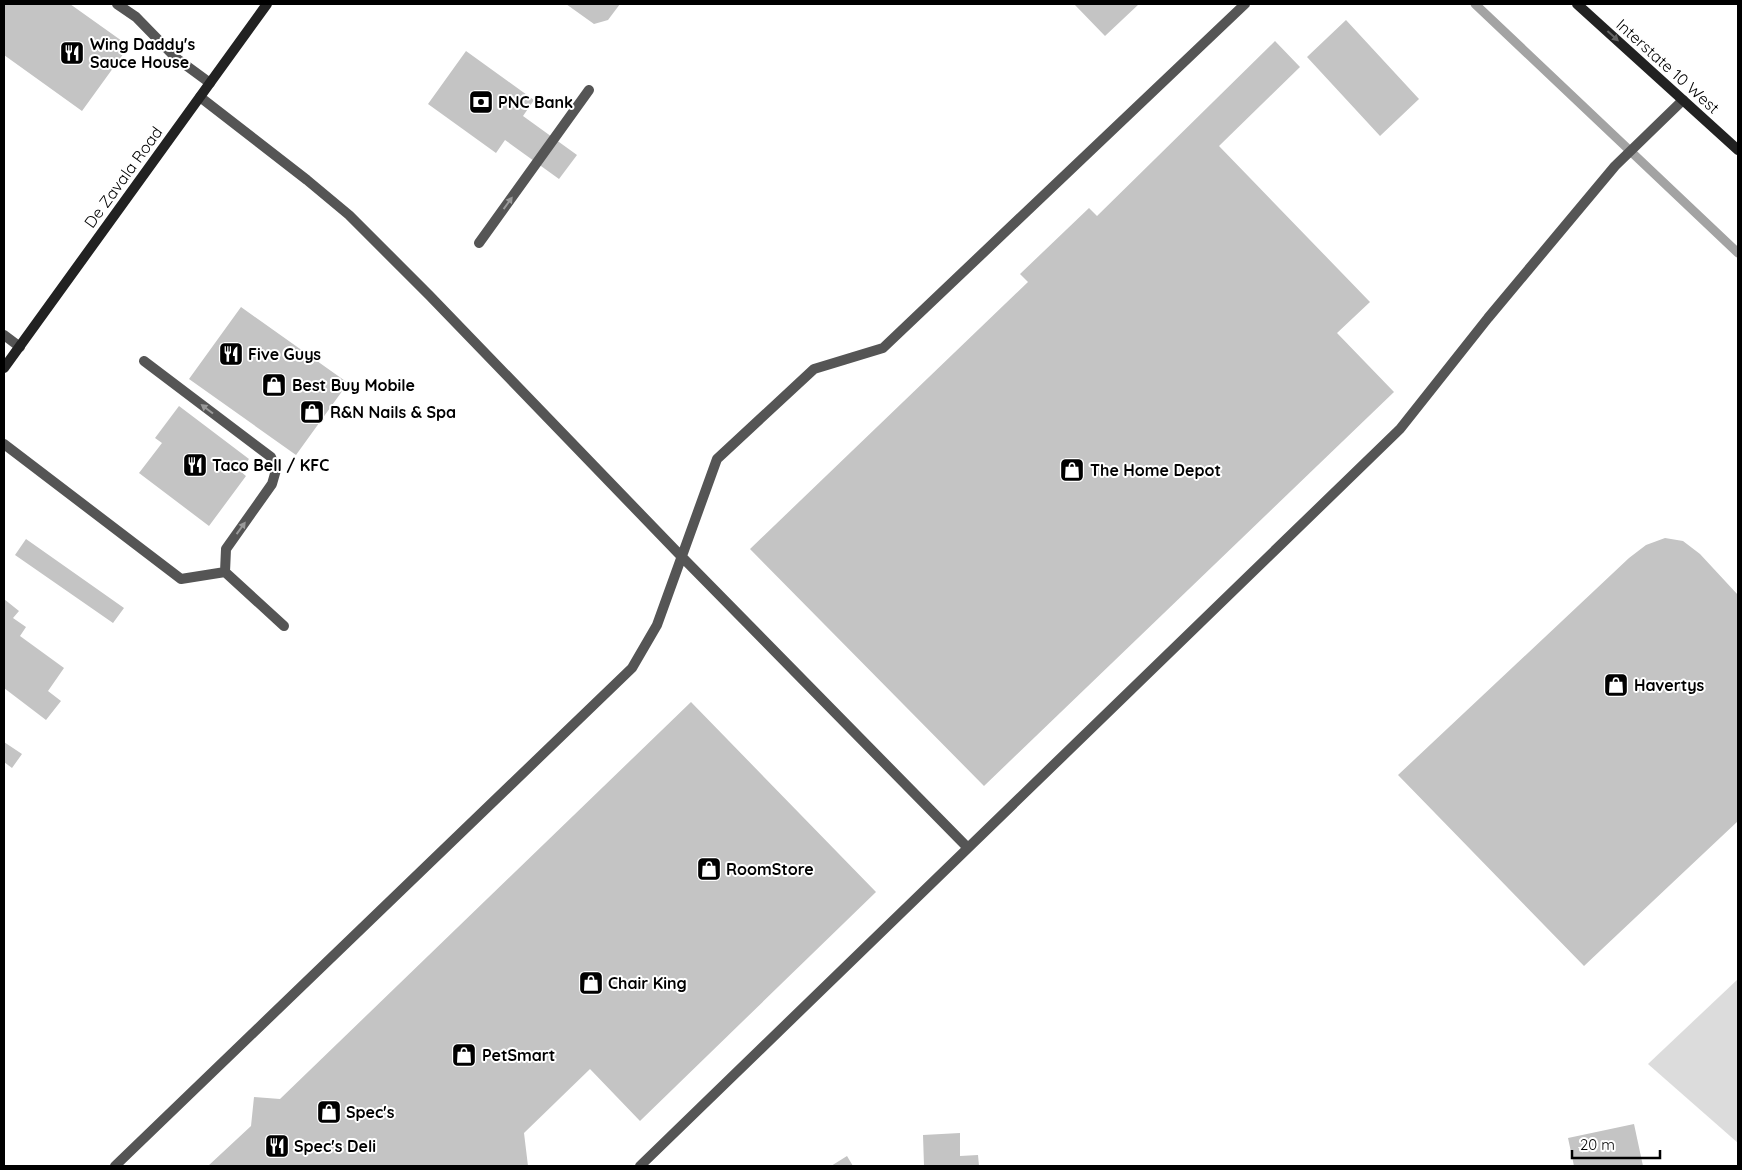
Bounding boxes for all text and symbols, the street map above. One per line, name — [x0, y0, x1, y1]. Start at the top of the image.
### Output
street label: Interstate 10 West — [1612, 14, 1724, 118]
one-way arrow — [1607, 31, 1620, 42]
place label: Wing Daddy's Sauce House — [90, 34, 195, 72]
restaurant icon: Wing Daddy's Sauce House — [59, 40, 85, 66]
bank icon: PNC Bank — [468, 89, 494, 115]
place label: PNC Bank — [498, 92, 573, 112]
street label: De Zavala Road — [80, 122, 166, 232]
one-way arrow — [503, 196, 513, 210]
restaurant icon: Five Guys — [218, 341, 244, 367]
place label: Five Guys — [248, 344, 321, 364]
shop icon: Best Buy Mobile — [261, 372, 287, 398]
place label: Best Buy Mobile — [292, 375, 415, 395]
shop icon: R&N Nails & Spa — [299, 399, 325, 425]
place label: R&N Nails & Spa — [330, 402, 456, 422]
one-way arrow — [200, 404, 214, 414]
restaurant icon: Taco Bell / KFC — [182, 452, 208, 478]
place label: Taco Bell / KFC — [212, 455, 329, 475]
shop icon: The Home Depot — [1059, 457, 1085, 483]
place label: The Home Depot — [1090, 460, 1221, 480]
one-way arrow — [235, 522, 246, 535]
shop icon: Havertys — [1603, 672, 1629, 698]
place label: Havertys — [1634, 675, 1704, 695]
shop icon: RoomStore — [696, 856, 722, 882]
place label: RoomStore — [726, 859, 814, 879]
shop icon: Chair King — [578, 970, 604, 996]
place label: Chair King — [608, 973, 687, 993]
shop icon: PetSmart — [451, 1042, 477, 1068]
place label: PetSmart — [482, 1045, 555, 1065]
shop icon: Spec's — [316, 1099, 342, 1125]
place label: Spec's — [346, 1102, 395, 1122]
scale bar — [1572, 1128, 1660, 1160]
restaurant icon: Spec's Deli — [264, 1133, 290, 1159]
text: 20 m — [1580, 1135, 1615, 1154]
place label: Spec's Deli — [294, 1136, 376, 1156]

